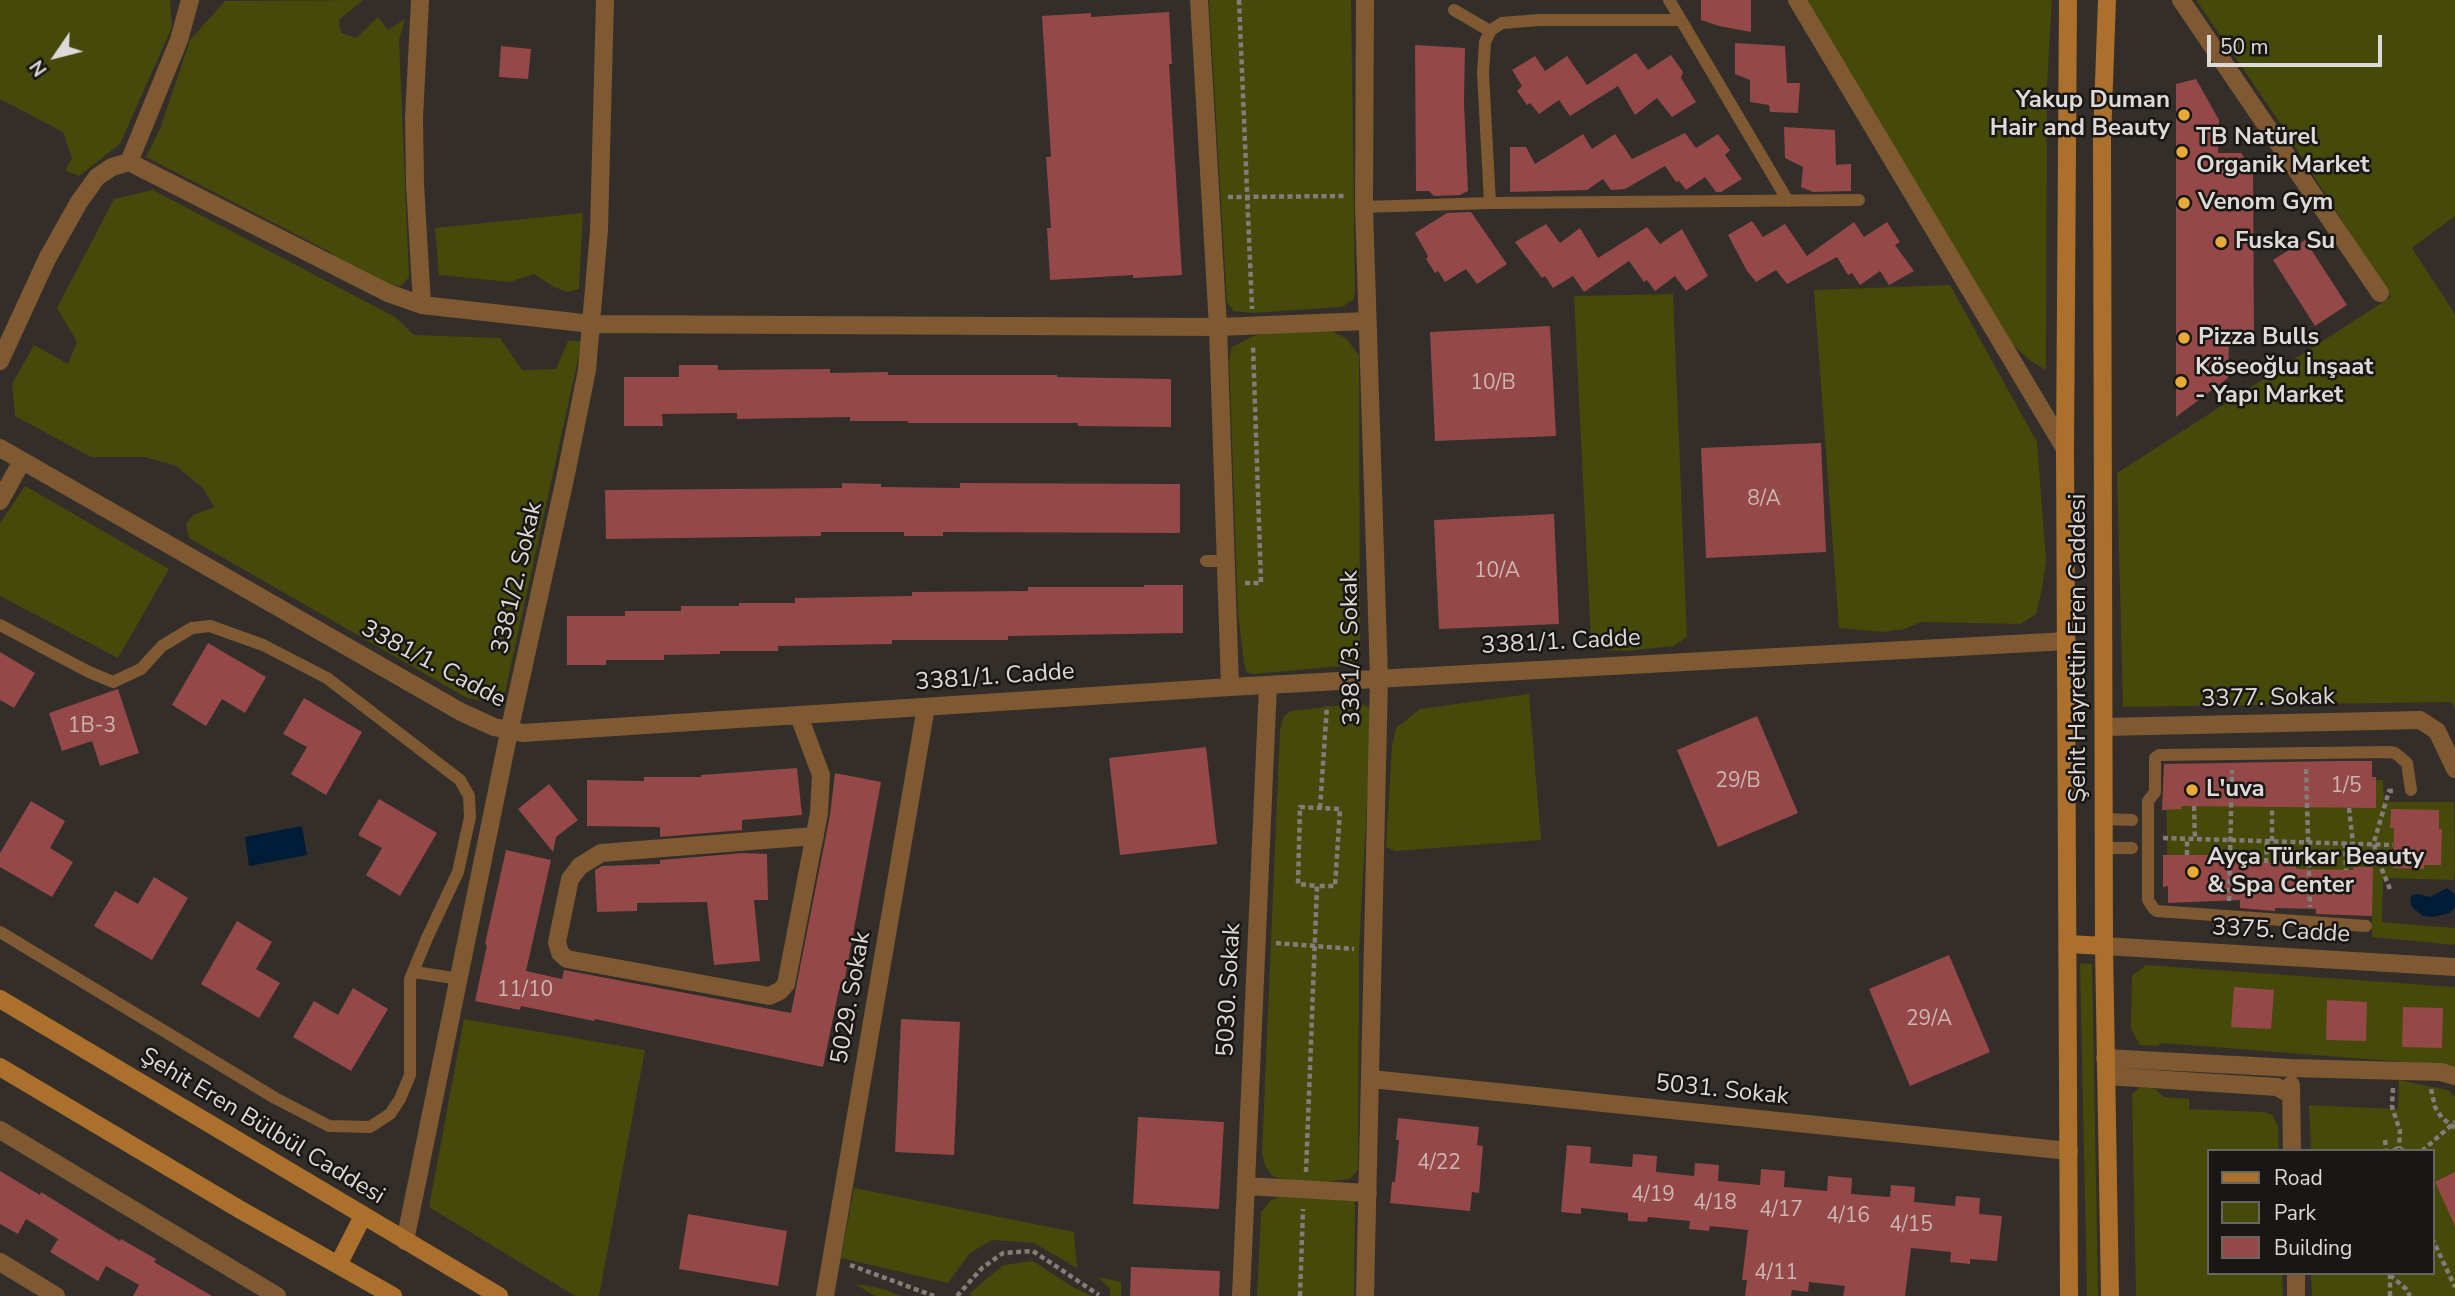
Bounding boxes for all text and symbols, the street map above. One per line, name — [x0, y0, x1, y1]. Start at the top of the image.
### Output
north arrow — [21, 21, 91, 91]
scale bar — [2210, 21, 2385, 65]
text: 50 m — [2220, 33, 2269, 61]
text: N — [24, 55, 54, 81]
place label: Yakup Duman Hair and Beauty — [1990, 87, 2170, 143]
marker: Yakup Duman Hair and Beauty — [2176, 107, 2192, 123]
place label: TB Natürel Organik Market — [2196, 124, 2369, 180]
marker: TB Natürel Organik Market — [2174, 144, 2190, 160]
place label: Venom Gym — [2198, 189, 2333, 217]
marker: Venom Gym — [2176, 195, 2192, 211]
place label: Fuska Su — [2235, 228, 2335, 256]
marker: Fuska Su — [2213, 234, 2229, 250]
place label: Pizza Bulls — [2198, 324, 2319, 352]
marker: Pizza Bulls — [2176, 330, 2192, 346]
place label: Köseoğlu İnşaat - Yapı Market — [2195, 354, 2373, 410]
house number: 10/B — [1470, 371, 1516, 397]
marker: Köseoğlu İnşaat - Yapı Market — [2173, 374, 2189, 390]
house number: 8/A — [1747, 487, 1781, 513]
street label: Şehit Hayrettin Eren Caddesi — [2065, 494, 2093, 802]
street label: 3381/2. Sokak — [487, 499, 549, 657]
house number: 10/A — [1474, 559, 1520, 585]
street label: 3381/3. Sokak — [1336, 570, 1368, 726]
street label: 3381/1. Cadde — [356, 615, 510, 715]
street label: 3381/1. Cadde — [1481, 624, 1641, 662]
street label: 3381/1. Cadde — [914, 658, 1076, 698]
street label: 3377. Sokak — [2201, 683, 2335, 715]
house number: 1B-3 — [68, 714, 116, 740]
house number: 29/B — [1715, 769, 1761, 795]
house number: 1/5 — [2330, 774, 2362, 800]
place label: L'uva — [2206, 776, 2265, 804]
marker: L'uva — [2184, 782, 2200, 798]
place label: Ayça Türkar Beauty & Spa Center — [2207, 844, 2424, 900]
marker: Ayça Türkar Beauty & Spa Center — [2185, 864, 2201, 880]
street label: 3375. Cadde — [2211, 914, 2351, 950]
street label: 5030. Sokak — [1212, 922, 1248, 1058]
street label: 5029. Sokak — [826, 930, 878, 1066]
house number: 11/10 — [497, 978, 553, 1004]
house number: 29/A — [1906, 1007, 1952, 1033]
street label: Şehit Eren Bülbül Caddesi — [135, 1043, 389, 1211]
street label: 5031. Sokak — [1654, 1070, 1790, 1112]
legend — [2206, 1149, 2434, 1275]
house number: 4/22 — [1417, 1151, 1461, 1177]
text: Road — [2274, 1164, 2323, 1192]
house number: 4/19 — [1631, 1183, 1675, 1209]
house number: 4/18 — [1693, 1191, 1737, 1217]
house number: 4/17 — [1759, 1198, 1803, 1224]
text: Park — [2274, 1199, 2316, 1227]
house number: 4/16 — [1826, 1204, 1870, 1230]
house number: 4/15 — [1889, 1213, 1933, 1239]
text: Building — [2274, 1234, 2352, 1262]
house number: 4/11 — [1754, 1261, 1798, 1287]

